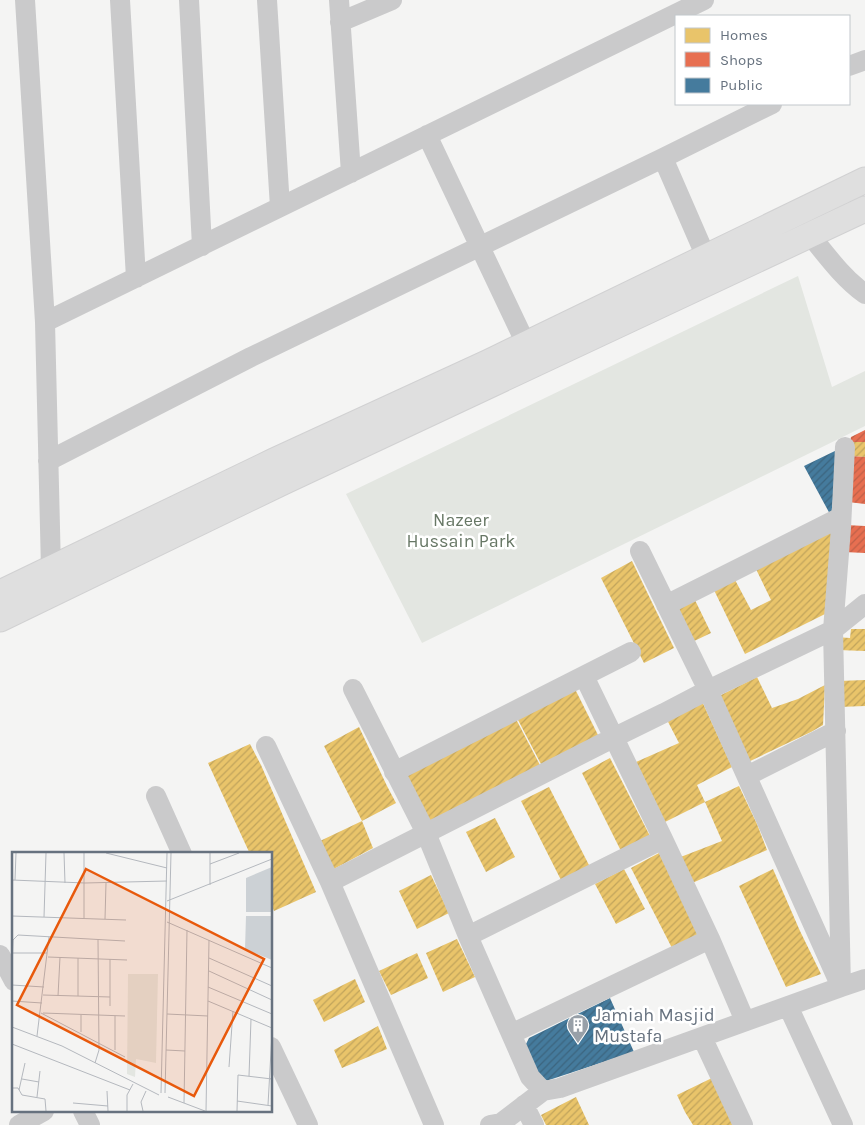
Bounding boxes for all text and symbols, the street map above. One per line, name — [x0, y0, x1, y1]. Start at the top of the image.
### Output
legend — [675, 15, 850, 105]
text: Homes — [720, 26, 768, 44]
text: Shops — [720, 51, 763, 69]
text: Public — [720, 76, 763, 94]
park label: Nazeer Hussain Park — [407, 509, 515, 552]
inset map — [12, 852, 272, 1112]
place label: Jamiah Masjid Mustafa — [594, 1004, 715, 1047]
building icon: Jamiah Masjid Mustafa — [566, 1013, 590, 1044]

